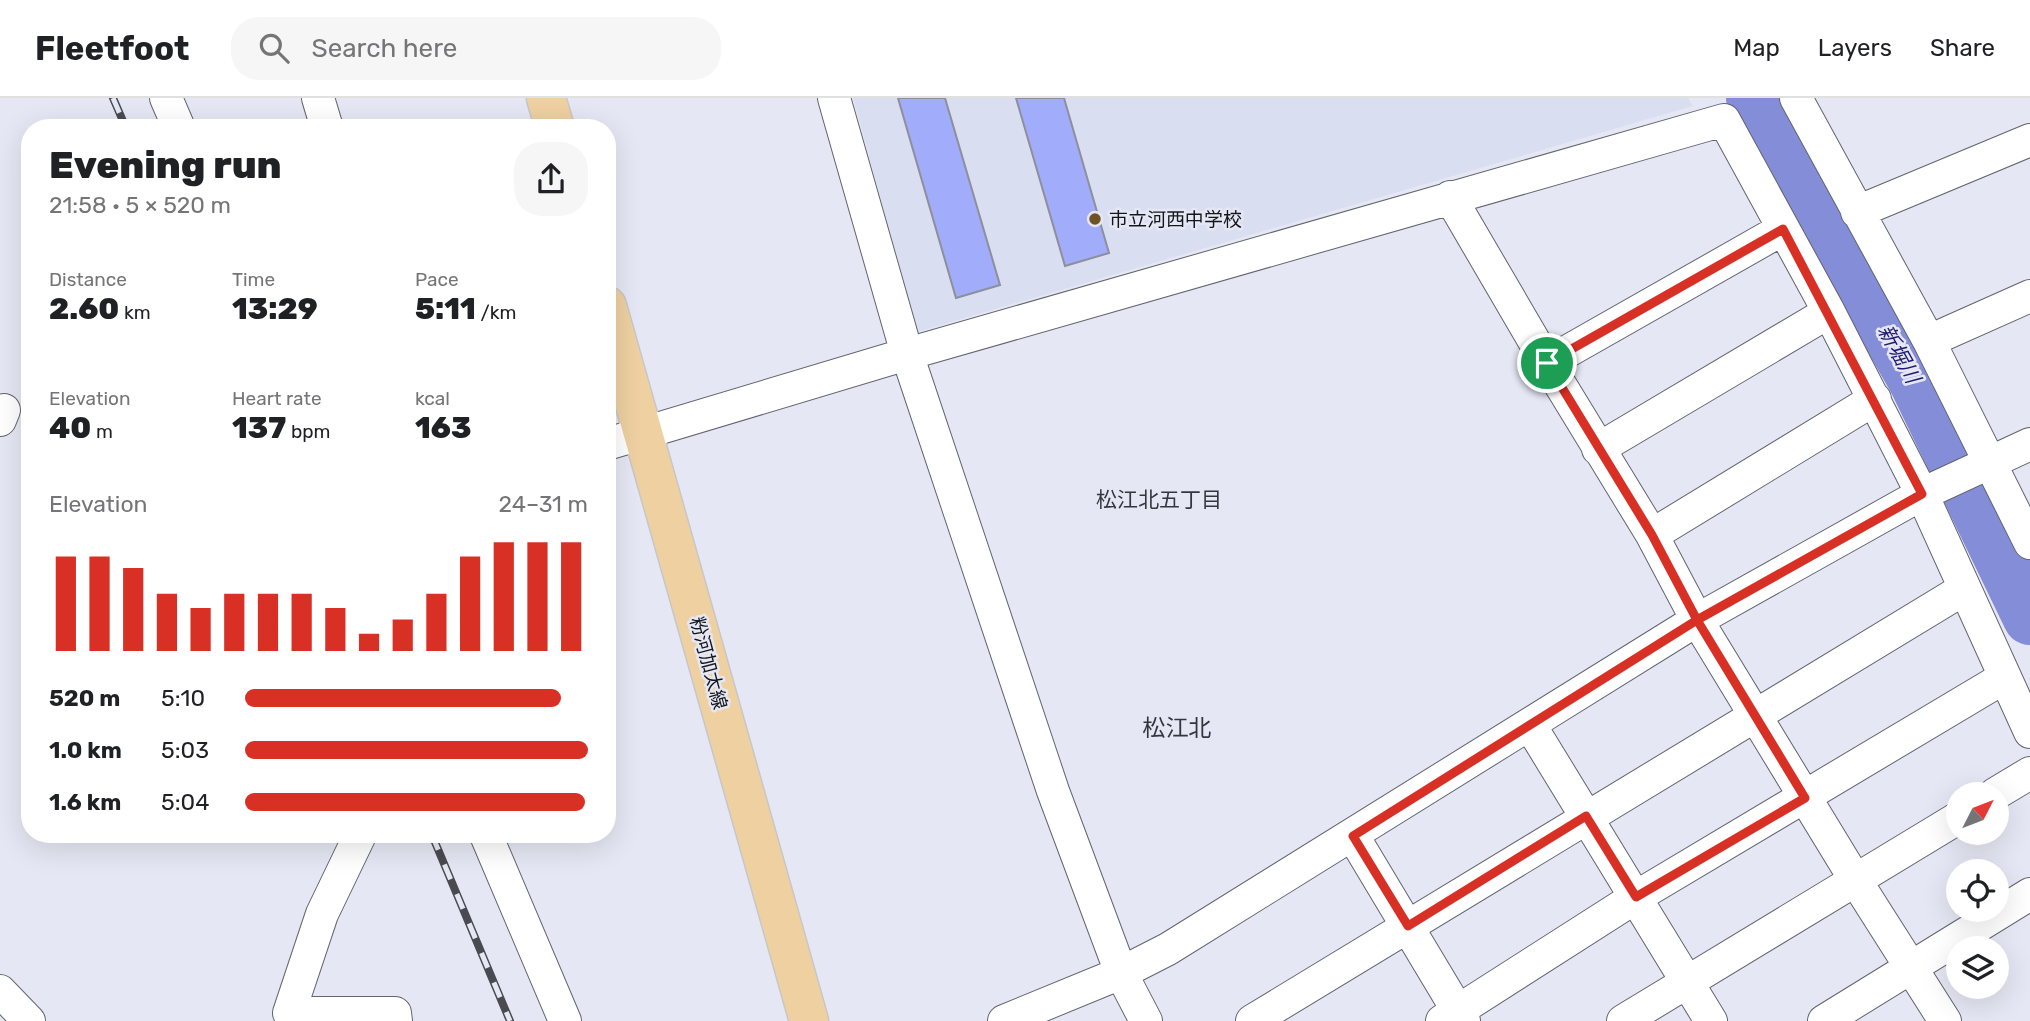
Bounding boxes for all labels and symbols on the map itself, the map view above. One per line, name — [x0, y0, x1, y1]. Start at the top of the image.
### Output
place label: 市立河西中学校 — [1109, 208, 1242, 231]
marker: 市立河西中学校 — [1087, 211, 1103, 227]
water label: 新堀川 — [1873, 320, 1927, 389]
pin — [1517, 333, 1577, 393]
district label: 松江北五丁目 — [1096, 487, 1222, 512]
street label: 粉河加太線 — [685, 614, 732, 712]
district label: 松江北 — [1143, 714, 1212, 742]
north arrow — [1946, 782, 2009, 845]

